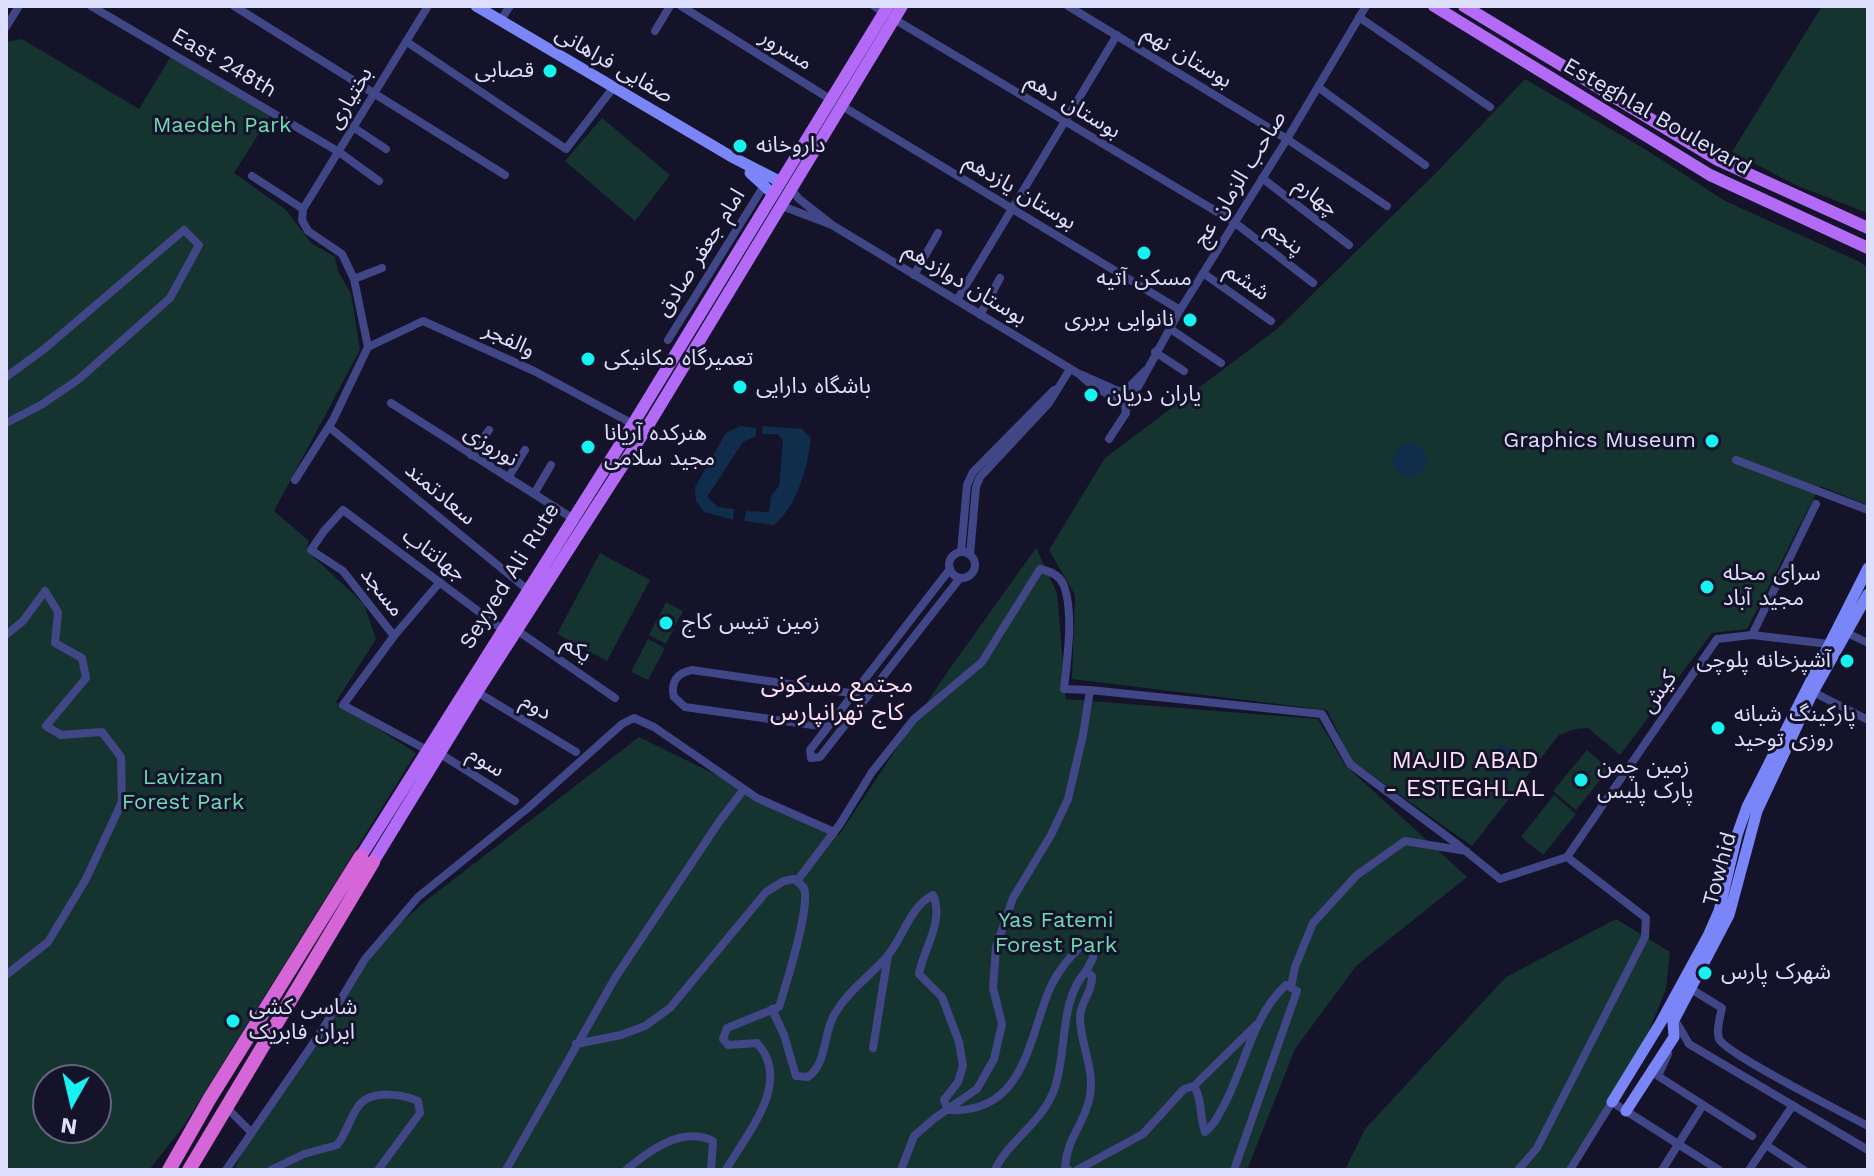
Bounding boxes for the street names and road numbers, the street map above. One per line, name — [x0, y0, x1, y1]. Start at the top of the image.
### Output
street label: بوستان نهم — [1137, 20, 1237, 94]
street label: صفایی فراهانی — [550, 21, 678, 109]
street label: East 248th — [167, 22, 281, 104]
street label: مسرور — [755, 24, 817, 76]
street label: Esteghlal Boulevard — [1558, 52, 1756, 182]
street label: بختیاری — [321, 62, 379, 134]
street label: بوستان دهم — [1021, 67, 1125, 145]
street label: صاحب الزمان عج — [1188, 106, 1292, 252]
street label: بوستان یازدهم — [959, 148, 1081, 236]
street label: چهارم — [1289, 172, 1343, 222]
street label: امام جعفر صادق — [651, 184, 751, 322]
street label: پنجم — [1261, 215, 1309, 261]
street label: بوستان دوازدهم — [899, 237, 1031, 331]
street label: ششم — [1220, 257, 1274, 307]
street label: والفجر — [479, 317, 539, 363]
street label: نوروزی — [459, 419, 523, 473]
street label: سعادتمند — [399, 457, 481, 531]
street label: Seyyed Ali Rute — [454, 498, 566, 654]
street label: جهانتاب — [397, 523, 471, 587]
street label: مسجد — [354, 562, 410, 622]
street label: یکم — [557, 630, 597, 668]
street label: کیش — [1635, 666, 1683, 718]
street label: دوم — [516, 688, 556, 726]
street label: سوم — [463, 741, 509, 783]
street label: Towhid — [1697, 829, 1743, 909]

